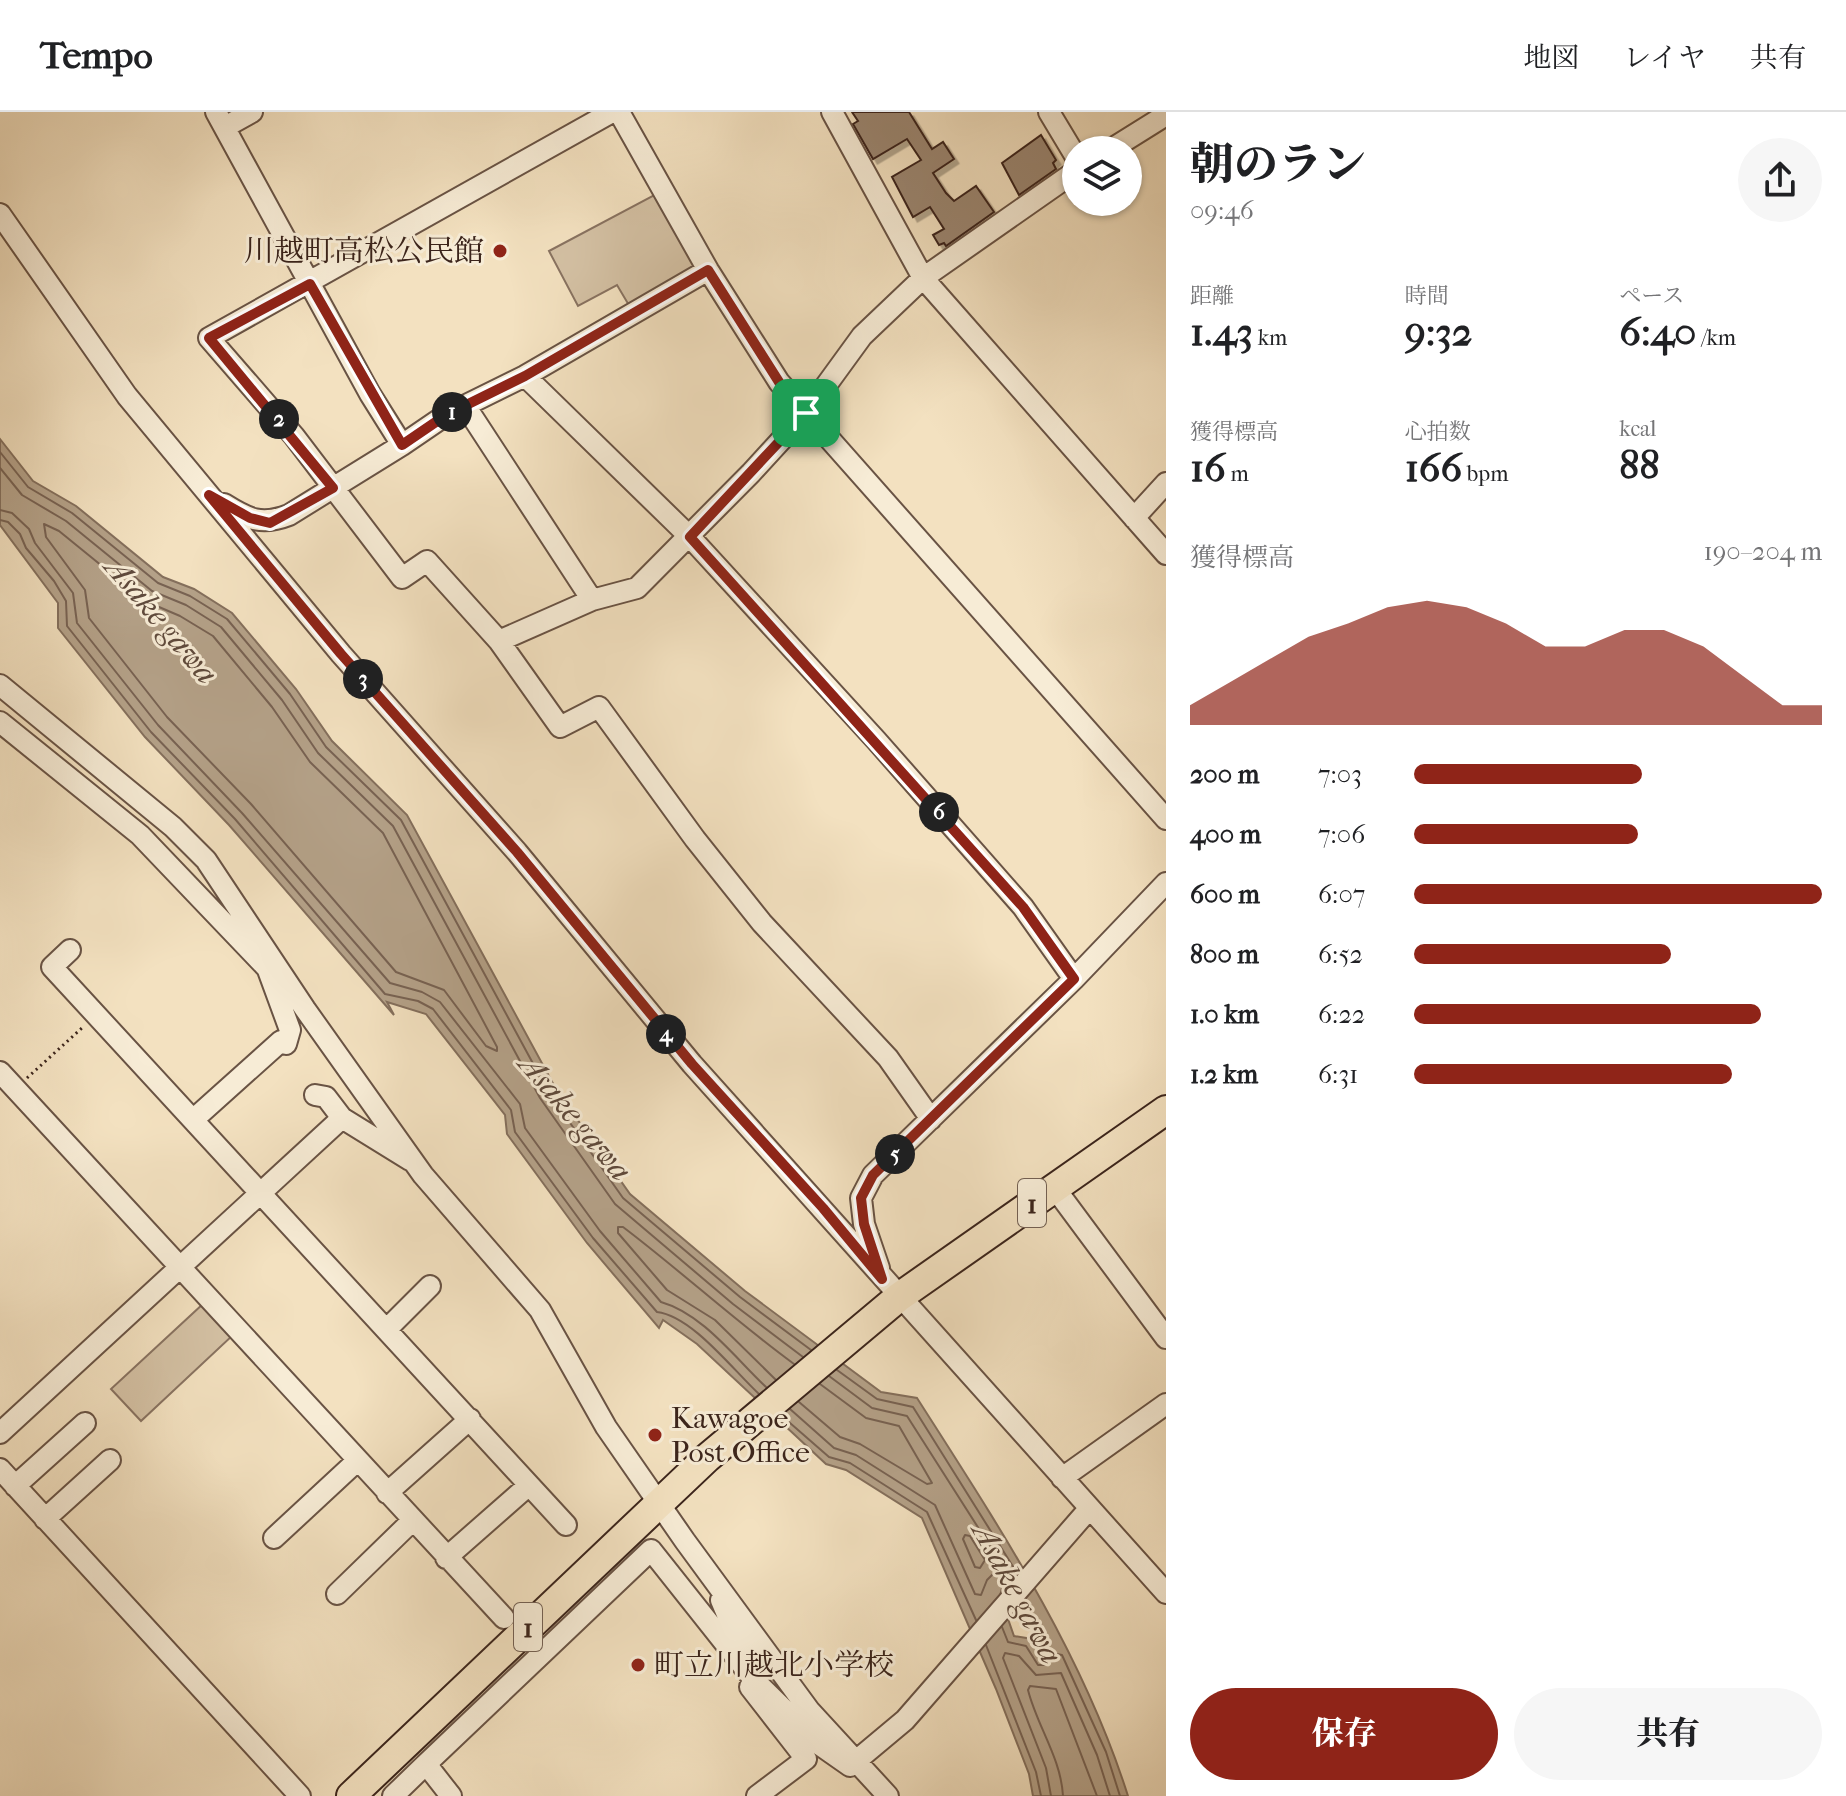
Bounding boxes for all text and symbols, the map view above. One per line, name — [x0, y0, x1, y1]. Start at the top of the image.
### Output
text: Tempo — [40, 33, 153, 78]
text: 地図 — [1523, 41, 1579, 74]
text: レイヤ — [1623, 41, 1706, 74]
text: 共有 — [1750, 41, 1806, 74]
map controls — [1062, 136, 1142, 216]
button: layers — [1062, 136, 1142, 216]
button: share — [1738, 138, 1822, 222]
text: 朝のラン — [1190, 139, 1366, 190]
text: 09:46 — [1190, 195, 1254, 226]
place label: 川越町高松公民館 — [244, 234, 484, 269]
marker: 川越町高松公民館 — [491, 242, 509, 260]
text: 距離 — [1190, 283, 1234, 309]
text: 時間 — [1405, 283, 1449, 309]
text: ペース — [1619, 283, 1684, 309]
text: 1.43 — [1190, 309, 1253, 355]
text: 9:32 — [1405, 309, 1472, 355]
text: 6:40 — [1619, 309, 1696, 355]
text: km — [1253, 325, 1287, 351]
text: /km — [1696, 325, 1736, 351]
pin — [772, 379, 840, 447]
icon: arrive — [784, 391, 828, 435]
pin: 1 — [432, 392, 472, 432]
pin: 2 — [259, 399, 299, 439]
text: 1 — [448, 399, 456, 425]
text: 2 — [273, 406, 285, 432]
text: kcal — [1619, 416, 1656, 442]
text: 獲得標高 — [1190, 419, 1278, 445]
text: 心拍数 — [1405, 419, 1471, 445]
text: 88 — [1619, 442, 1660, 488]
text: 16 — [1190, 445, 1226, 491]
text: 166 — [1405, 445, 1462, 491]
text: m — [1226, 461, 1249, 487]
text: bpm — [1462, 461, 1508, 487]
text: 190–204 m — [1703, 536, 1822, 567]
text: 獲得標高 — [1190, 542, 1294, 573]
water label: Asake gawa — [95, 546, 225, 691]
pin: 3 — [343, 659, 383, 699]
text: 3 — [358, 666, 368, 692]
text: 200 m — [1190, 759, 1259, 790]
text: 7:03 — [1318, 759, 1362, 790]
pin: 6 — [919, 792, 959, 832]
text: 6 — [933, 799, 945, 825]
text: 400 m — [1190, 819, 1261, 850]
text: 7:06 — [1318, 819, 1365, 850]
text: 600 m — [1190, 879, 1260, 910]
text: 6:07 — [1318, 879, 1365, 910]
text: 800 m — [1190, 939, 1259, 970]
text: 6:52 — [1318, 939, 1363, 970]
text: 1.0 km — [1190, 999, 1259, 1030]
text: 6:22 — [1318, 999, 1365, 1030]
pin: 4 — [646, 1014, 686, 1054]
text: 4 — [660, 1021, 673, 1047]
water label: Asake gawa — [509, 1043, 639, 1188]
text: 1.2 km — [1190, 1059, 1258, 1090]
text: 6:31 — [1318, 1059, 1358, 1090]
pin: 5 — [875, 1134, 915, 1174]
text: 5 — [890, 1141, 900, 1167]
road number: 1 — [1018, 1179, 1046, 1227]
place label: Kawagoe Post Office — [671, 1401, 810, 1470]
marker: Kawagoe Post Office — [646, 1426, 664, 1444]
water label: Asake gawa — [963, 1513, 1070, 1670]
road number: 1 — [514, 1603, 542, 1651]
place label: 町立川越北小学校 — [654, 1648, 894, 1683]
marker: 町立川越北小学校 — [629, 1656, 647, 1674]
button: 保存 — [1190, 1688, 1498, 1780]
button: 共有 — [1514, 1688, 1822, 1780]

